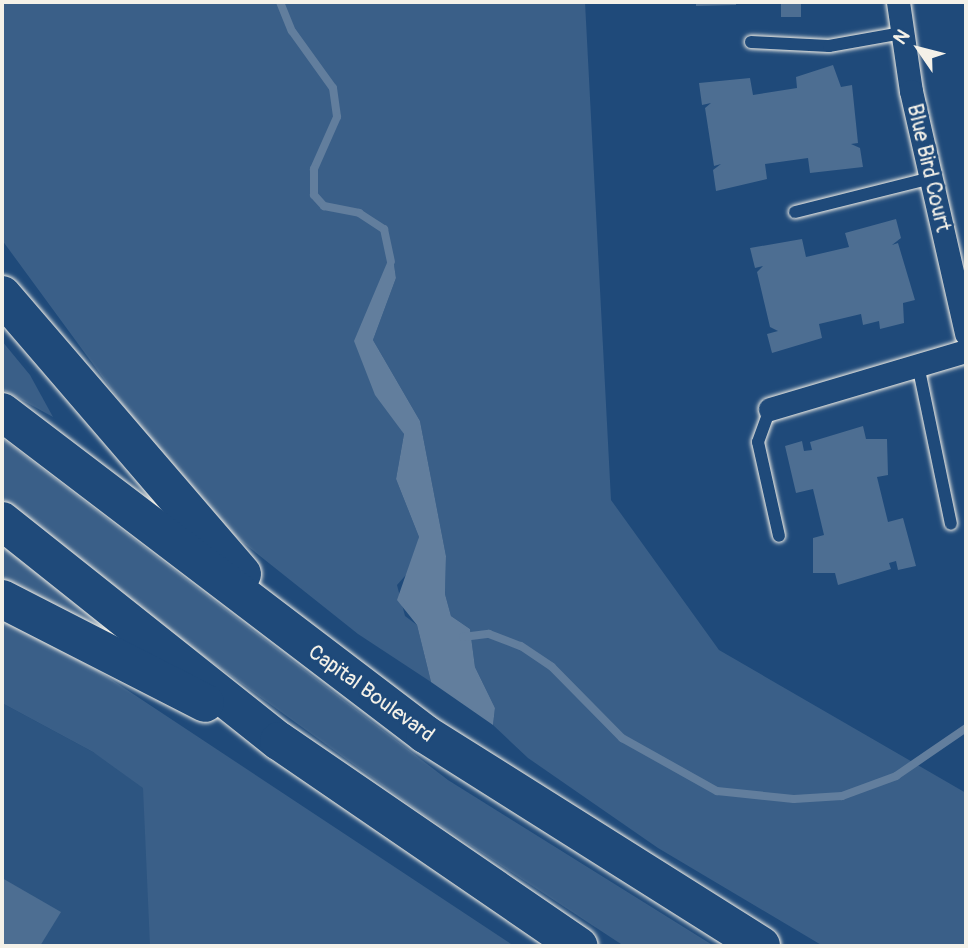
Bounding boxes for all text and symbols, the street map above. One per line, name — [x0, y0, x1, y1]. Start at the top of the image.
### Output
north arrow — [884, 14, 954, 84]
text: N — [888, 25, 915, 49]
street label: Blue Bird Court — [901, 102, 955, 234]
street label: Capital Boulevard — [303, 640, 439, 748]

